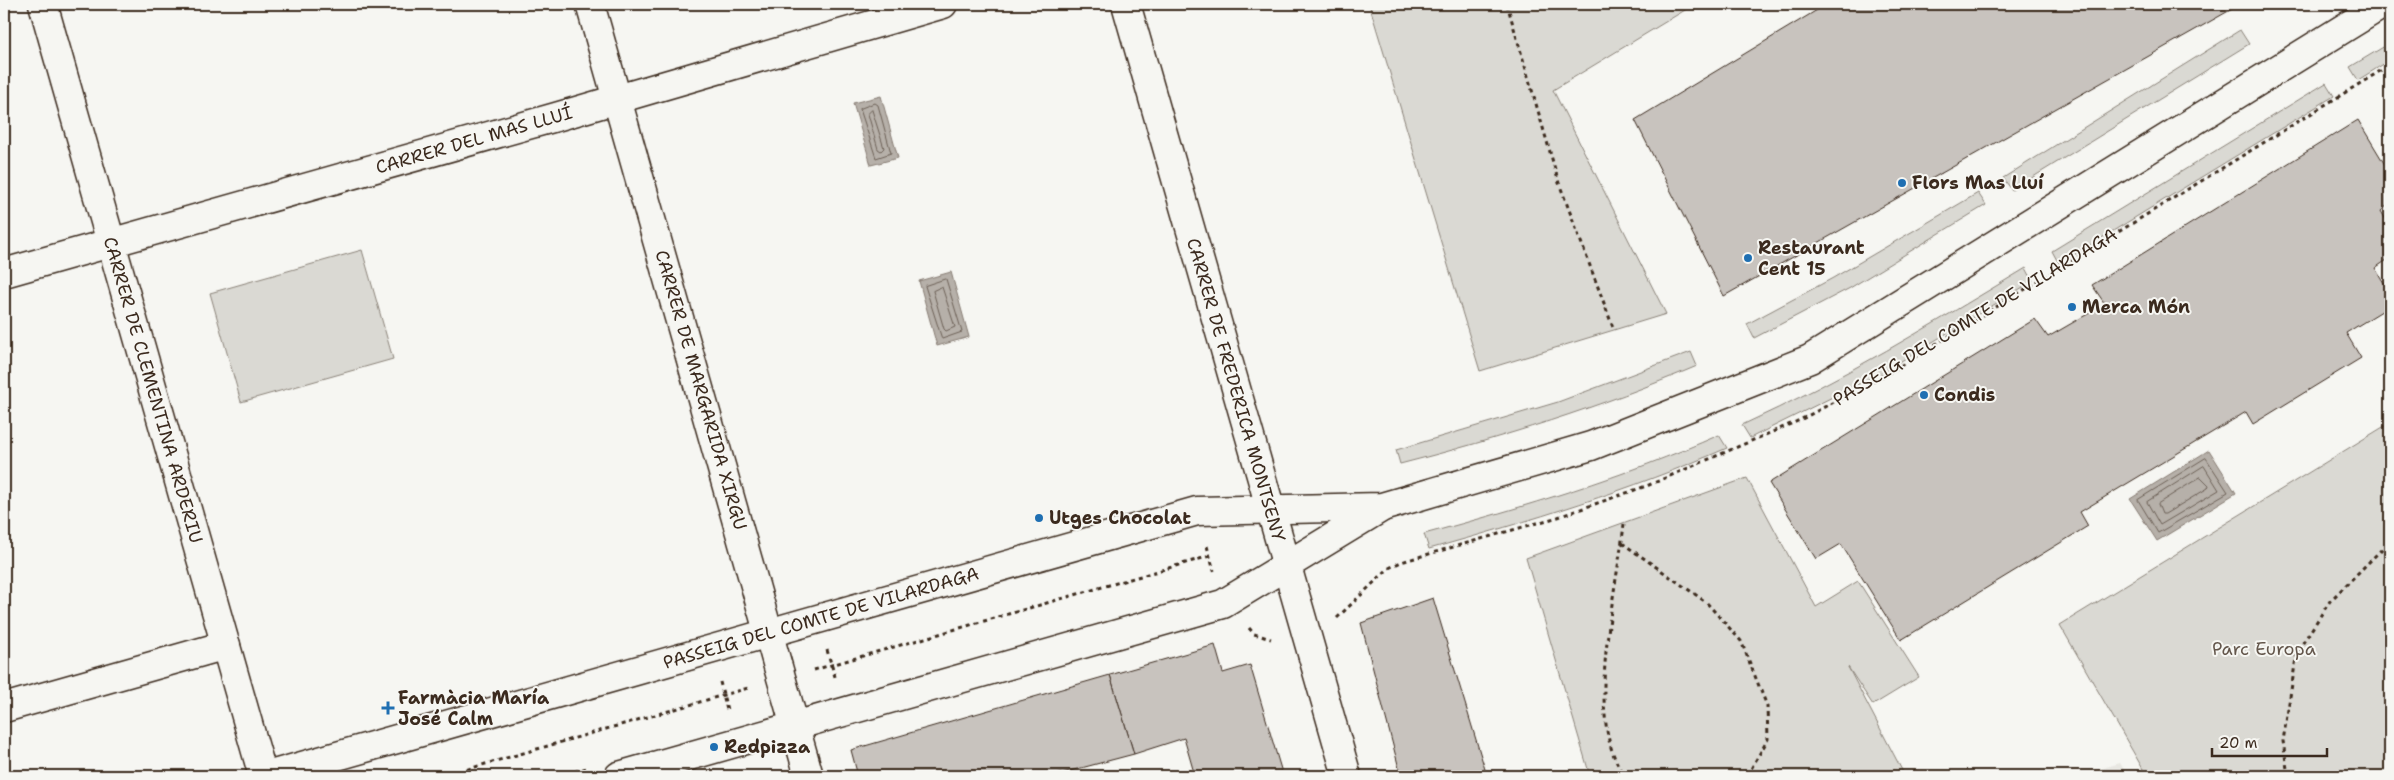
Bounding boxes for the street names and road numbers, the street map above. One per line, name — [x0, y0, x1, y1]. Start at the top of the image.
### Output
street label: CARRER DEL MAS LLUÍ — [373, 100, 575, 180]
street label: PASSEIG DEL COMTE DE VILARDAGA — [1829, 222, 2121, 412]
street label: CARRER DE CLEMENTINA ARDERIU — [98, 234, 208, 546]
street label: CARRER DE FREDERICA MONTSENY — [1181, 235, 1291, 545]
street label: CARRER DE MARGARIDA XIRGU — [649, 247, 753, 533]
street label: PASSEIG DEL COMTE DE VILARDAGA — [660, 561, 982, 675]

